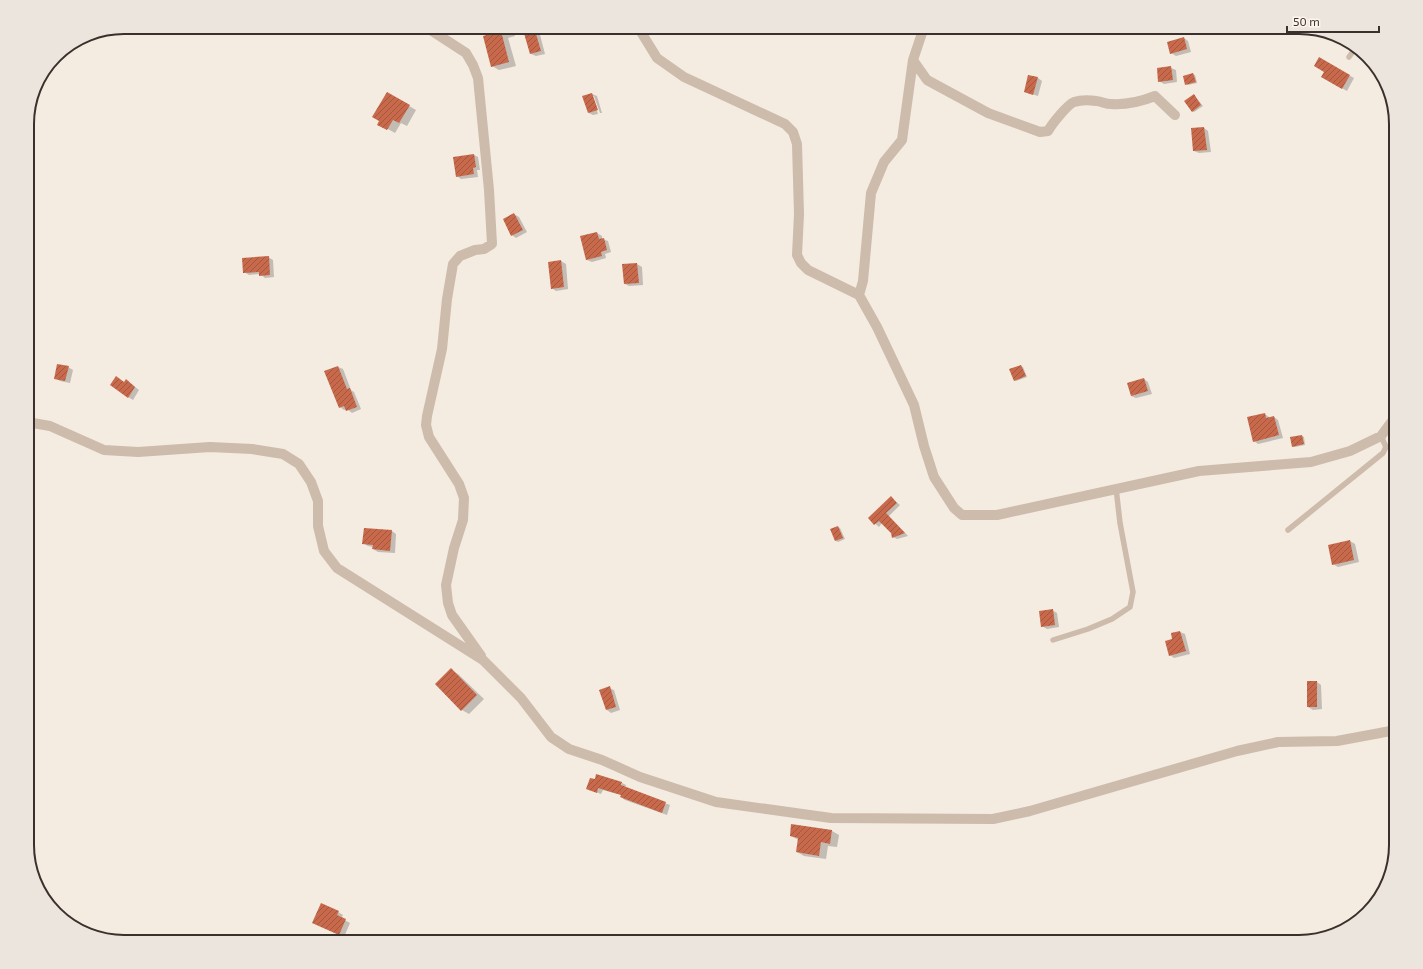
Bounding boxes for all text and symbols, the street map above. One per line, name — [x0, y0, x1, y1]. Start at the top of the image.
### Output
scale bar — [1287, 8, 1379, 34]
text: 50 m — [1293, 14, 1320, 28]

